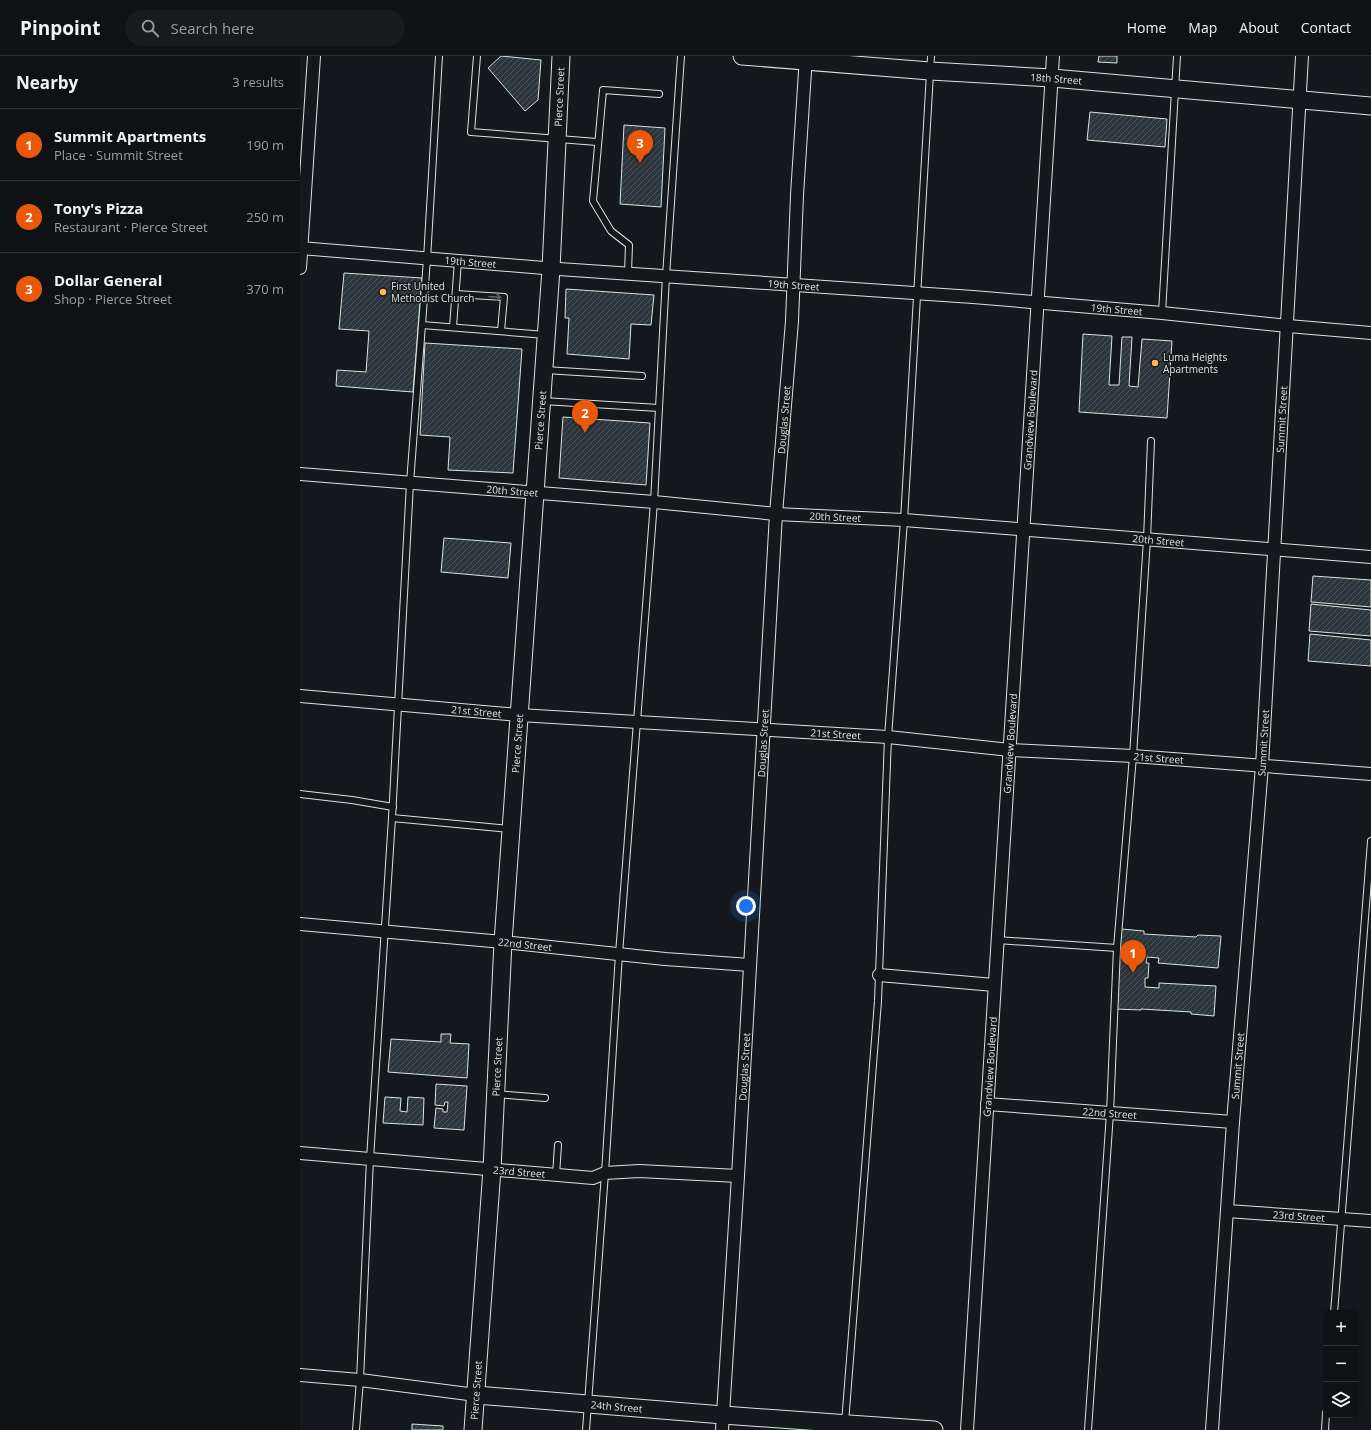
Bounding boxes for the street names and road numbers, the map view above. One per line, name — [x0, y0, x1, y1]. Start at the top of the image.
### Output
street label: Pierce Street — [551, 66, 567, 127]
street label: 18th Street — [1030, 70, 1083, 88]
street label: 19th Street — [444, 253, 497, 271]
street label: 19th Street — [767, 276, 820, 294]
street label: 19th Street — [1090, 300, 1143, 318]
street label: Grandview Boulevard — [1020, 369, 1040, 470]
street label: Douglas Street — [774, 385, 794, 455]
street label: Summit Street — [1273, 385, 1290, 453]
street label: Pierce Street — [531, 390, 549, 450]
street label: 20th Street — [486, 482, 539, 500]
street label: 20th Street — [809, 509, 862, 525]
street label: 20th Street — [1132, 531, 1185, 549]
street label: Grandview Boulevard — [1000, 693, 1020, 794]
street label: 21st Street — [451, 702, 502, 720]
street label: Douglas Street — [754, 708, 772, 778]
street label: Summit Street — [1254, 709, 1272, 777]
street label: Pierce Street — [508, 713, 526, 774]
street label: 21st Street — [810, 725, 862, 742]
street label: 21st Street — [1133, 749, 1185, 767]
street label: 22nd Street — [497, 935, 553, 954]
street label: Grandview Boulevard — [980, 1016, 1000, 1117]
street label: Douglas Street — [735, 1032, 753, 1101]
street label: Summit Street — [1228, 1032, 1247, 1100]
street label: Pierce Street — [489, 1036, 505, 1097]
street label: 22nd Street — [1082, 1104, 1138, 1122]
street label: 23rd Street — [493, 1163, 546, 1181]
street label: 23rd Street — [1272, 1207, 1326, 1225]
street label: Pierce Street — [467, 1360, 485, 1420]
street label: 24th Street — [590, 1397, 643, 1415]

